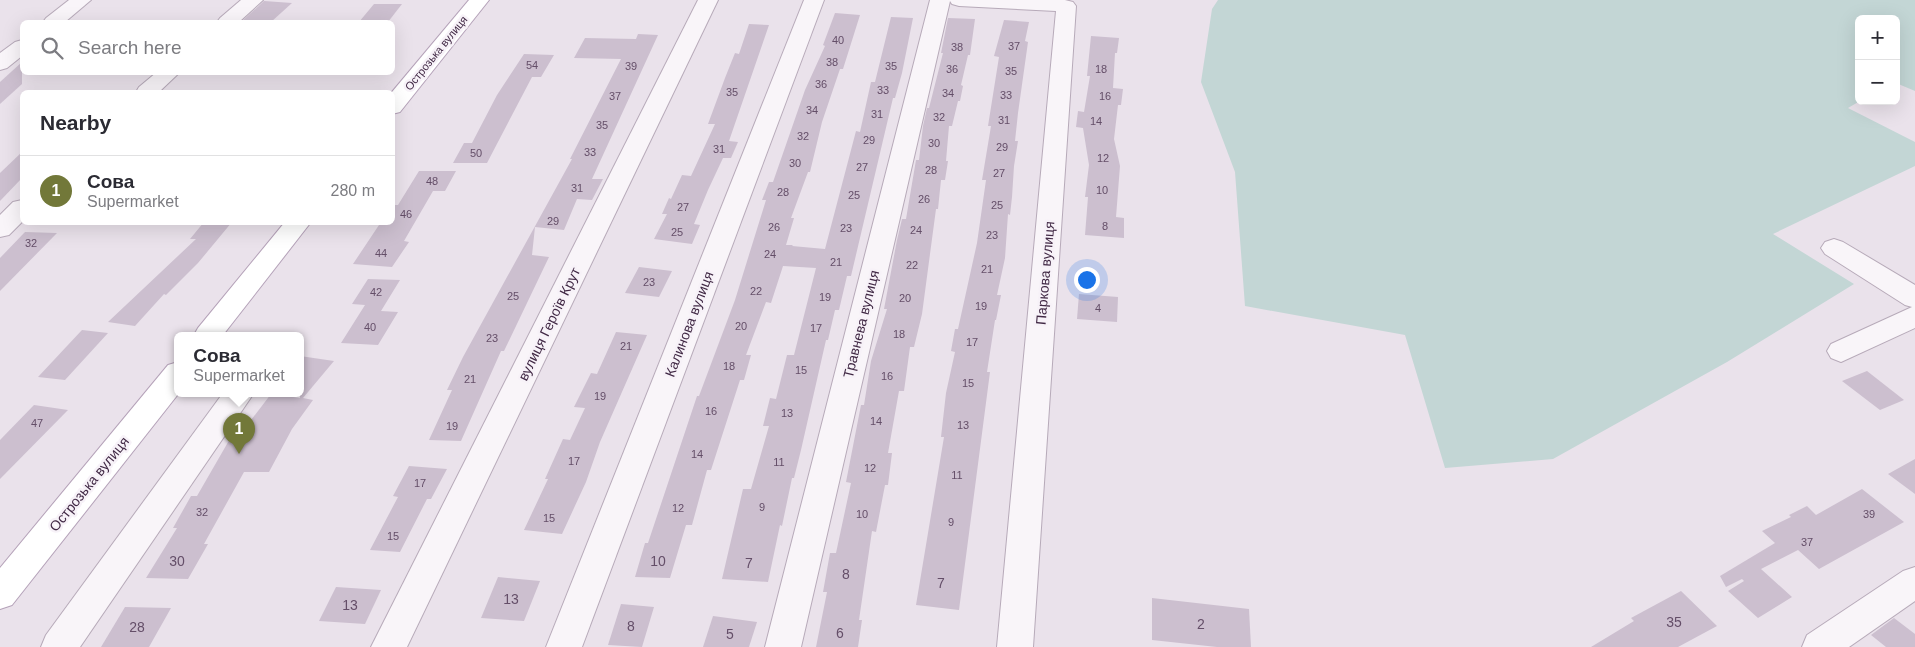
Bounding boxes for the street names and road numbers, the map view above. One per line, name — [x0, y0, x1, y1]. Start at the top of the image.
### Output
street label: Острозька вулиця — [402, 13, 470, 92]
street label: Паркова вулиця — [1032, 220, 1058, 326]
street label: вулиця Героїв Крут — [515, 264, 584, 383]
street label: Травнева вулиця — [840, 268, 882, 380]
street label: Калинова вулиця — [661, 269, 717, 379]
street label: Острозька вулиця — [46, 434, 132, 534]

